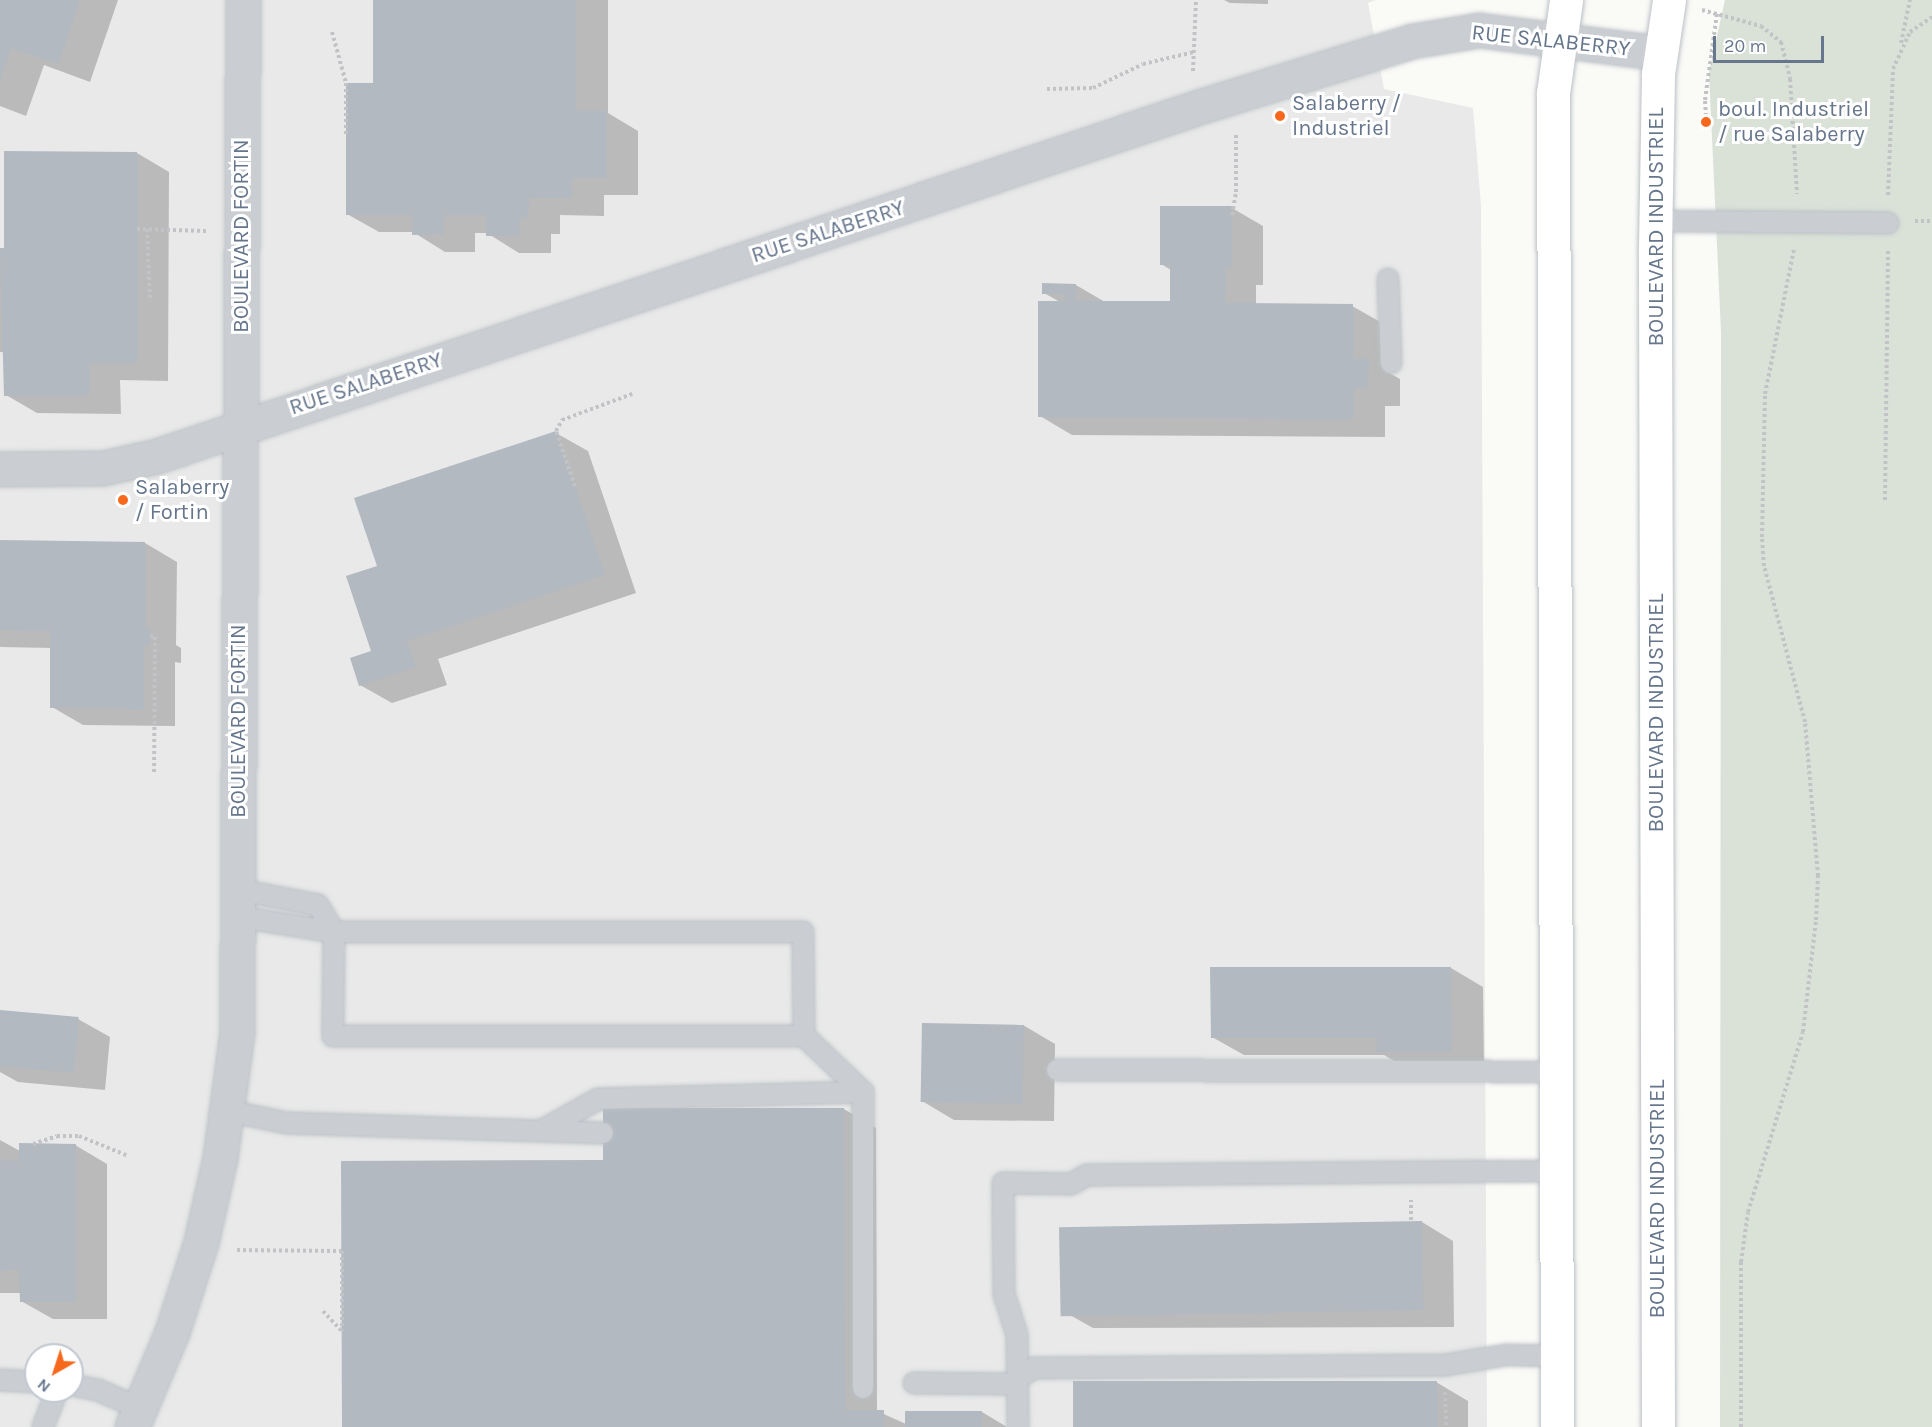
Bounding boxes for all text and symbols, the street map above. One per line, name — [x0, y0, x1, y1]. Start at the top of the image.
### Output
street label: RUE SALABERRY — [1470, 20, 1632, 62]
scale bar — [1716, 24, 1827, 62]
text: 20 m — [1724, 35, 1766, 57]
place label: Salaberry / Industriel — [1292, 90, 1401, 142]
place label: boul. Industriel / rue Salaberry — [1718, 96, 1869, 148]
street label: BOULEVARD INDUSTRIEL — [1644, 107, 1670, 347]
marker: Salaberry / Industriel — [1273, 109, 1287, 123]
marker: boul. Industriel / rue Salaberry — [1699, 115, 1713, 129]
street label: BOULEVARD FORTIN — [229, 139, 255, 333]
street label: RUE SALABERRY — [748, 195, 908, 269]
street label: RUE SALABERRY — [286, 347, 446, 421]
place label: Salaberry / Fortin — [135, 474, 229, 526]
marker: Salaberry / Fortin — [116, 493, 130, 507]
street label: BOULEVARD INDUSTRIEL — [1644, 593, 1670, 833]
street label: BOULEVARD FORTIN — [226, 624, 252, 818]
street label: BOULEVARD INDUSTRIEL — [1645, 1079, 1671, 1319]
north arrow — [24, 1343, 84, 1403]
text: N — [33, 1375, 54, 1397]

